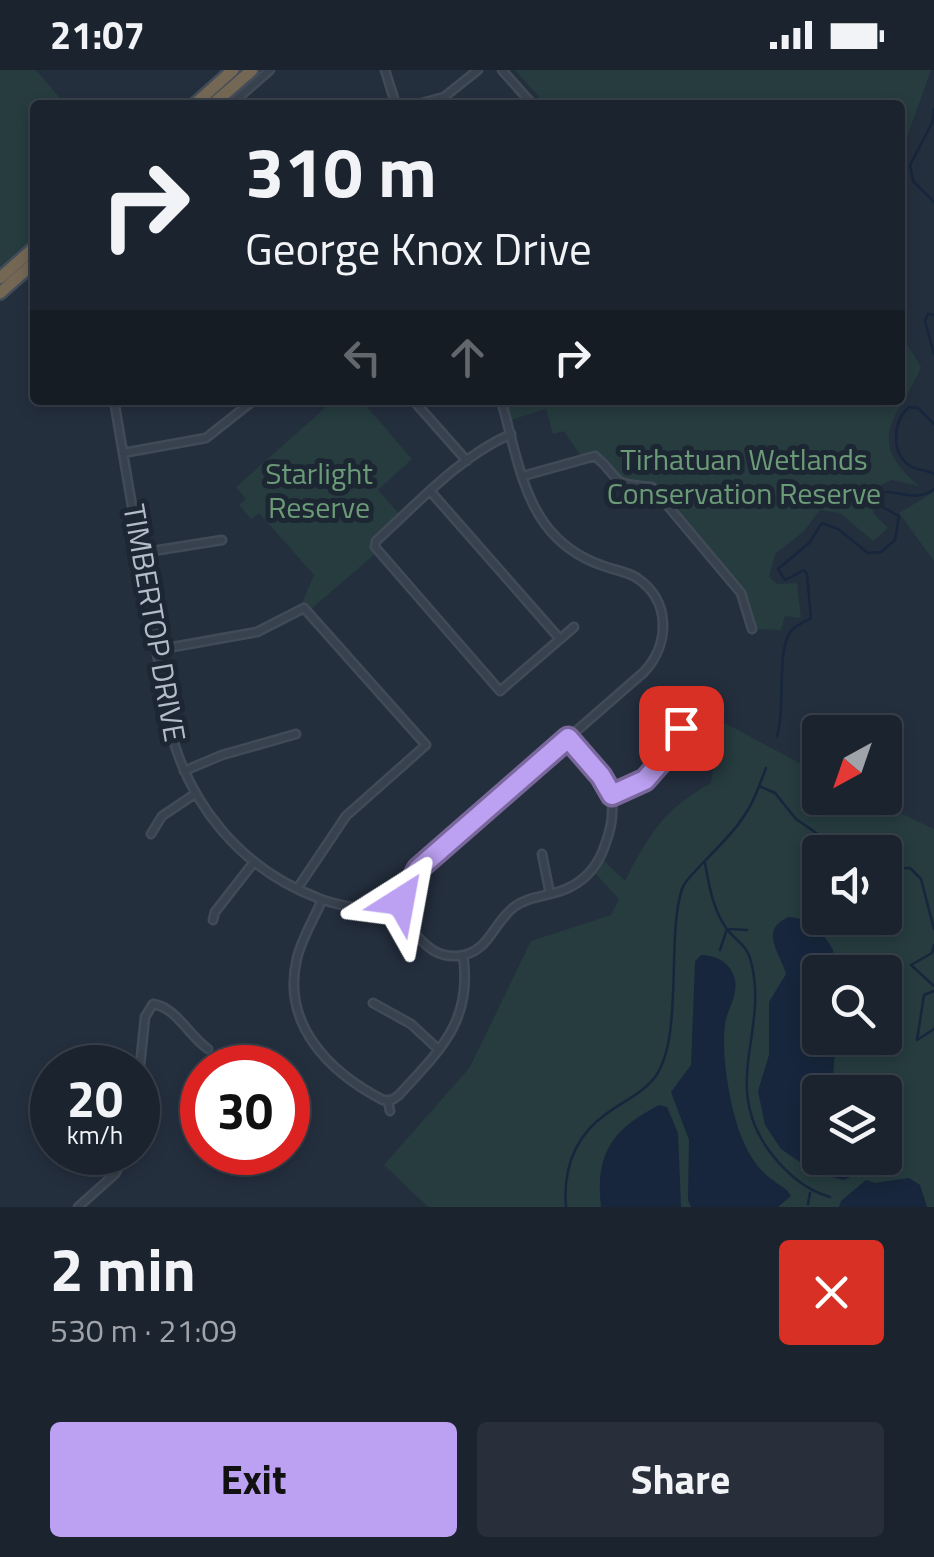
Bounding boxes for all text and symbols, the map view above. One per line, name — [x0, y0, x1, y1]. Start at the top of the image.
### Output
text: 21:07 — [50, 6, 145, 64]
text: 310 m — [245, 118, 437, 224]
icon: right — [80, 140, 210, 270]
text: George Knox Drive — [245, 214, 592, 282]
icon: left — [335, 330, 390, 385]
icon: ahead — [440, 330, 495, 385]
icon: right — [545, 330, 600, 385]
park label: Tirhatuan Wetlands Conservation Reserve — [607, 436, 881, 516]
park label: Starlight Reserve — [265, 450, 373, 530]
street label: TIMBERTOP DRIVE — [111, 501, 198, 745]
pin — [639, 686, 724, 771]
icon: arrive — [654, 701, 709, 756]
north arrow — [802, 715, 902, 815]
map controls — [802, 715, 902, 1175]
button: sound — [802, 835, 902, 935]
position arrow — [349, 849, 453, 953]
button: search — [802, 955, 902, 1055]
speed limit sign: 30 — [180, 1045, 310, 1175]
text: 20 — [67, 1060, 123, 1136]
button: layers — [802, 1075, 902, 1175]
text: km/h — [67, 1116, 123, 1154]
text: 2 min — [50, 1223, 196, 1314]
button: close — [779, 1240, 884, 1345]
text: 530 m · 21:09 — [50, 1306, 237, 1354]
button: Exit — [50, 1422, 457, 1537]
button: Share — [477, 1422, 884, 1537]

